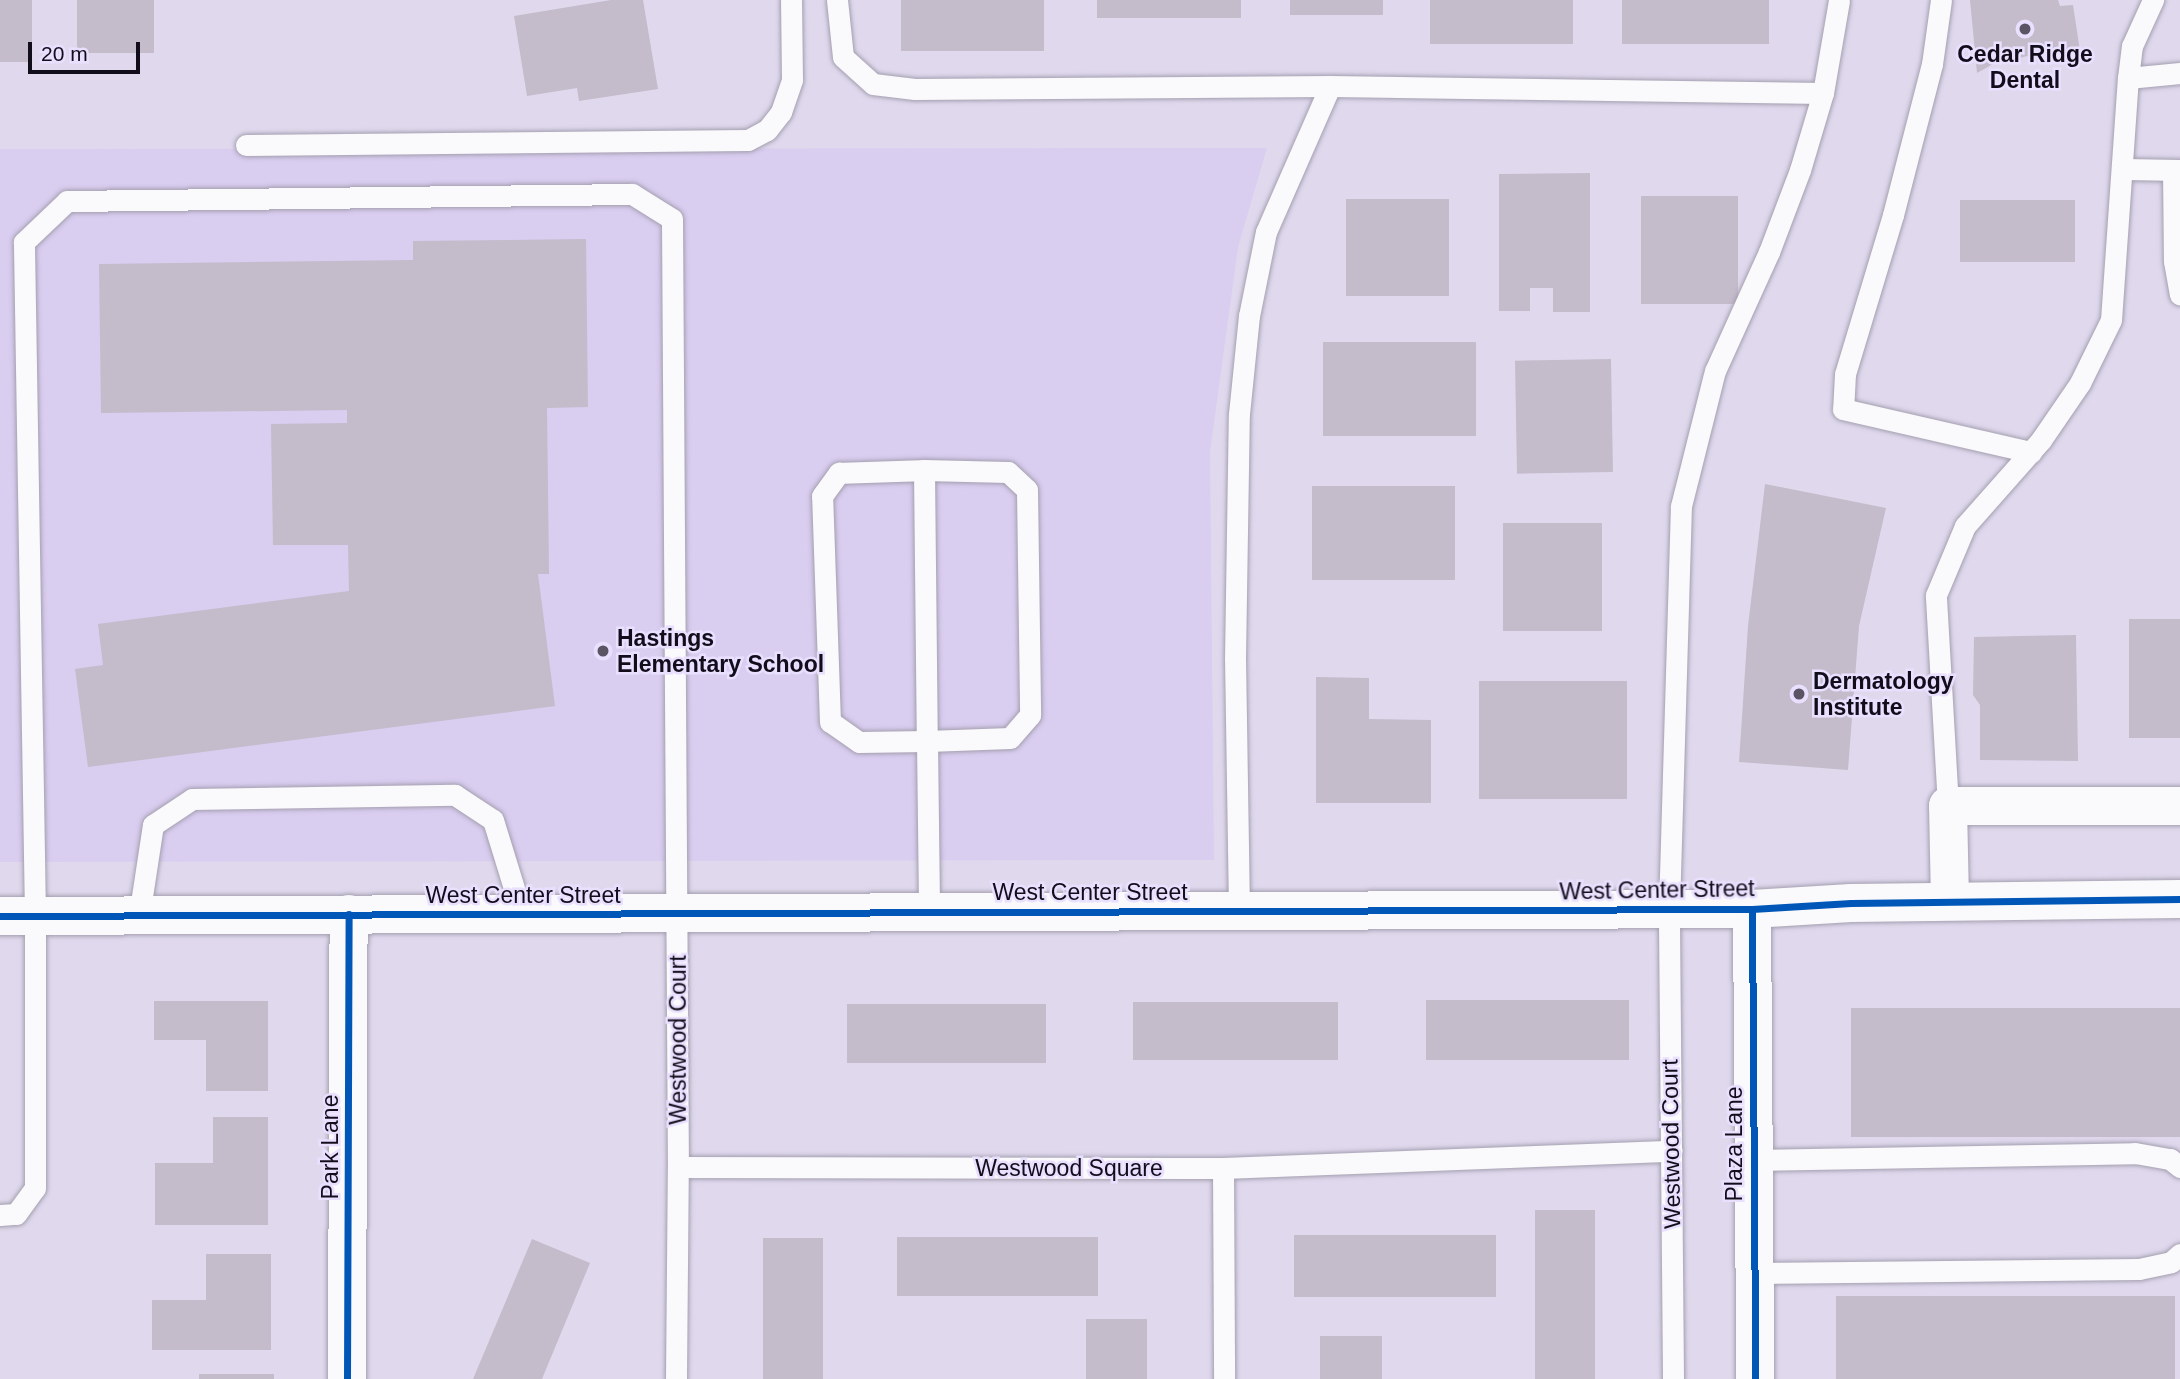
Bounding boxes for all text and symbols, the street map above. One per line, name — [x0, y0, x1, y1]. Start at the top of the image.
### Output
marker: Cedar Ridge Dental — [2017, 21, 2033, 37]
scale bar — [32, 28, 144, 72]
place label: Cedar Ridge Dental — [1957, 40, 2093, 94]
text: 20 m — [41, 42, 88, 65]
place label: Hastings Elementary School — [617, 624, 824, 678]
marker: Hastings Elementary School — [595, 643, 611, 659]
place label: Dermatology Institute — [1813, 667, 1954, 721]
marker: Dermatology Institute — [1791, 686, 1807, 702]
street label: West Center Street — [1559, 874, 1755, 906]
street label: West Center Street — [992, 878, 1188, 906]
street label: West Center Street — [425, 881, 621, 909]
street label: Westwood Court — [664, 955, 692, 1125]
street label: Westwood Court — [1656, 1059, 1686, 1229]
street label: Plaza Lane — [1720, 1086, 1748, 1202]
street label: Park Lane — [316, 1095, 344, 1199]
street label: Westwood Square — [975, 1154, 1163, 1182]

